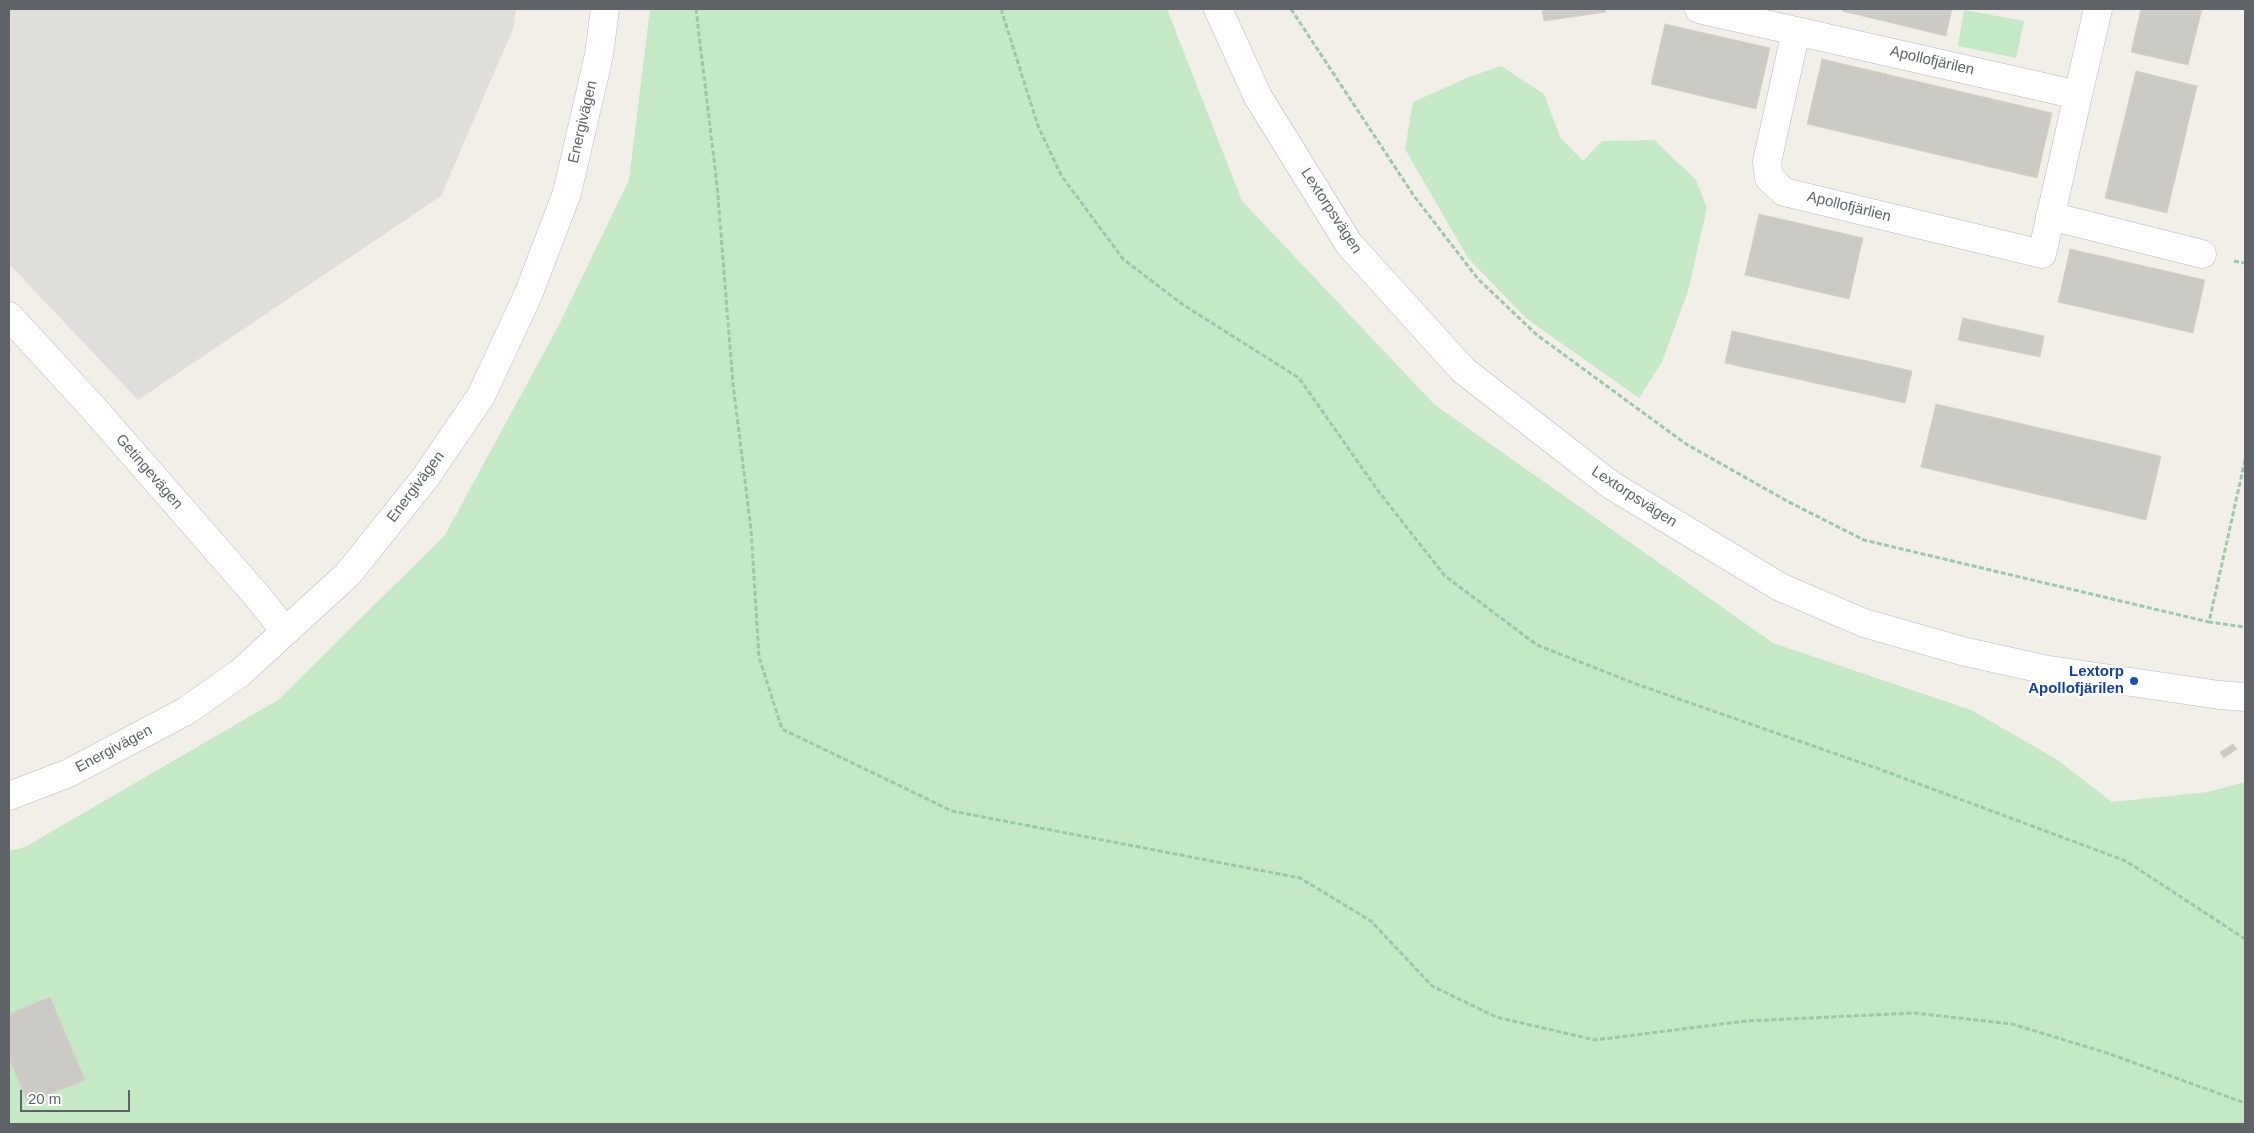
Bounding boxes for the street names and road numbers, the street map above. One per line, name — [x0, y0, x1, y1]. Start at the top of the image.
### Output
street label: Apollofjärilen — [1888, 43, 1976, 79]
street label: Energivägen — [565, 79, 601, 165]
street label: Lextorpsvägen — [1297, 165, 1365, 257]
street label: Apollofjärlien — [1805, 188, 1893, 226]
street label: Getingevägen — [112, 431, 186, 513]
street label: Energivägen — [383, 448, 449, 526]
street label: Lextorpsvägen — [1588, 463, 1680, 531]
street label: Energivägen — [73, 721, 155, 777]

